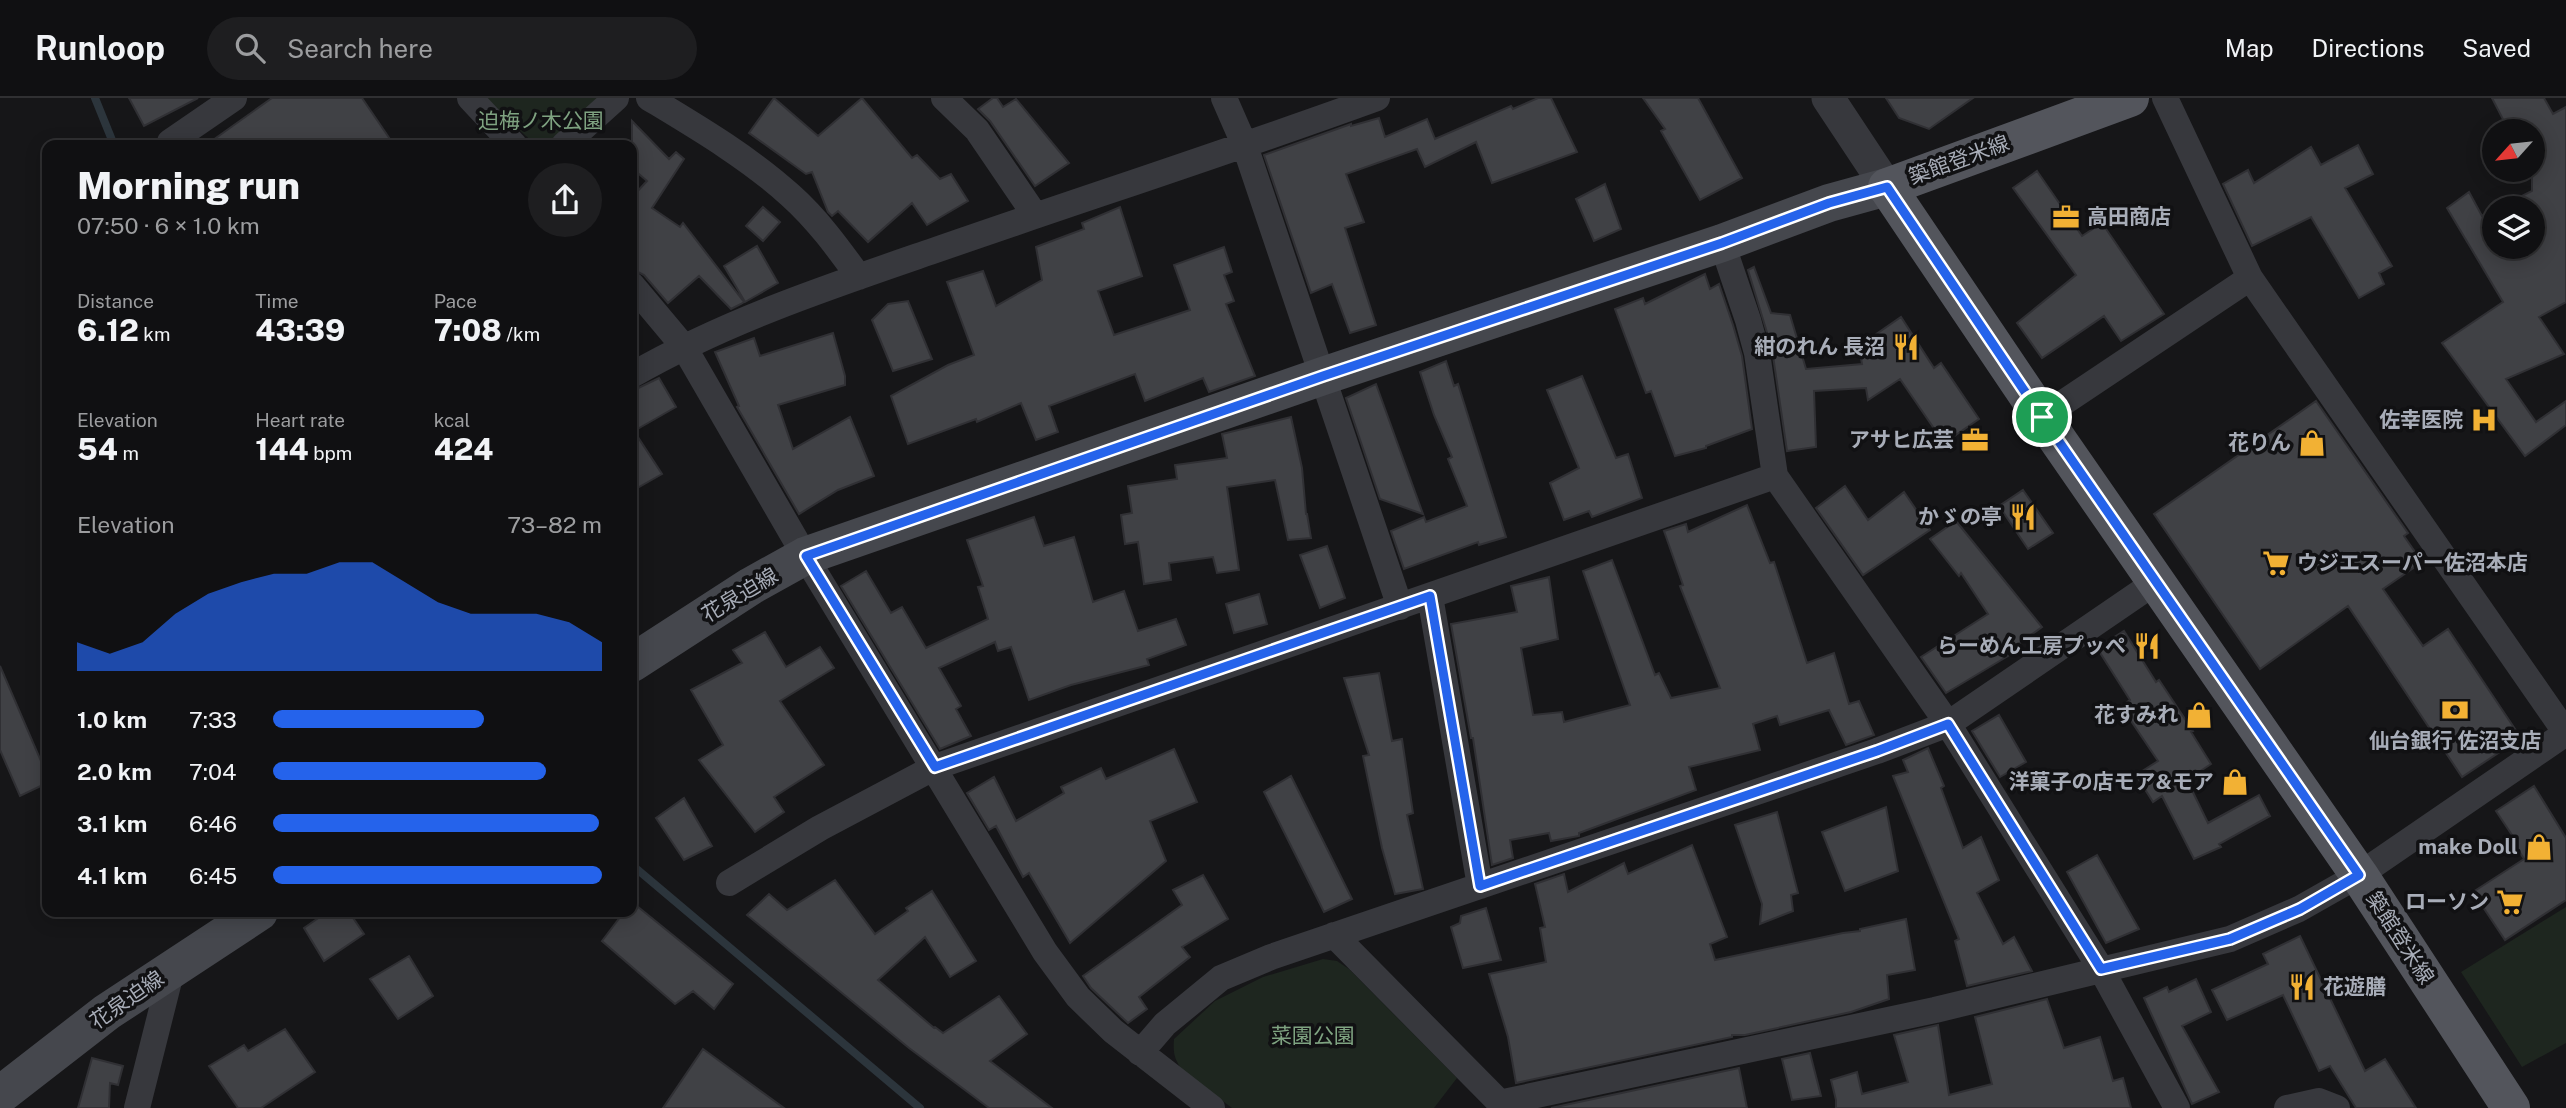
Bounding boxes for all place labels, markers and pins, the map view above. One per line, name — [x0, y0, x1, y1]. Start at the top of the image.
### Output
office icon: 高田商店 — [2051, 202, 2081, 232]
place label: 高田商店 — [2087, 204, 2171, 229]
restaurant icon: 紺のれん 長沼 — [1891, 332, 1921, 362]
place label: 紺のれん 長沼 — [1754, 334, 1885, 359]
pin — [2012, 387, 2072, 447]
hospital icon: 佐幸医院 — [2469, 405, 2499, 435]
place label: 佐幸医院 — [2379, 407, 2463, 432]
office icon: アサヒ広芸 — [1960, 425, 1990, 455]
place label: アサヒ広芸 — [1849, 427, 1954, 452]
shop icon: 花りん — [2297, 428, 2327, 458]
place label: 花りん — [2228, 430, 2291, 455]
restaurant icon: かゞの亭 — [2008, 502, 2038, 532]
place label: かゞの亭 — [1918, 504, 2002, 529]
supermarket icon: ウジエスーパー佐沼本店 — [2261, 548, 2291, 578]
place label: ウジエスーパー佐沼本店 — [2297, 550, 2528, 575]
restaurant icon: らーめん工房プッぺ — [2132, 631, 2162, 661]
place label: らーめん工房プッぺ — [1937, 633, 2126, 658]
bank icon: 仙台銀行 佐沼支店 — [2440, 695, 2470, 725]
shop icon: 花すみれ — [2184, 700, 2214, 730]
place label: 花すみれ — [2094, 702, 2178, 727]
place label: 仙台銀行 佐沼支店 — [2369, 728, 2541, 753]
shop icon: 洋菓子の店モア&モア — [2220, 767, 2250, 797]
place label: 洋菓子の店モア&モア — [2009, 769, 2214, 794]
shop icon: make Doll — [2524, 832, 2554, 862]
place label: make Doll — [2418, 834, 2518, 859]
supermarket icon: ローソン — [2495, 887, 2525, 917]
place label: ローソン — [2405, 889, 2489, 914]
restaurant icon: 花遊膳 — [2287, 972, 2317, 1002]
place label: 花遊膳 — [2323, 974, 2386, 999]

